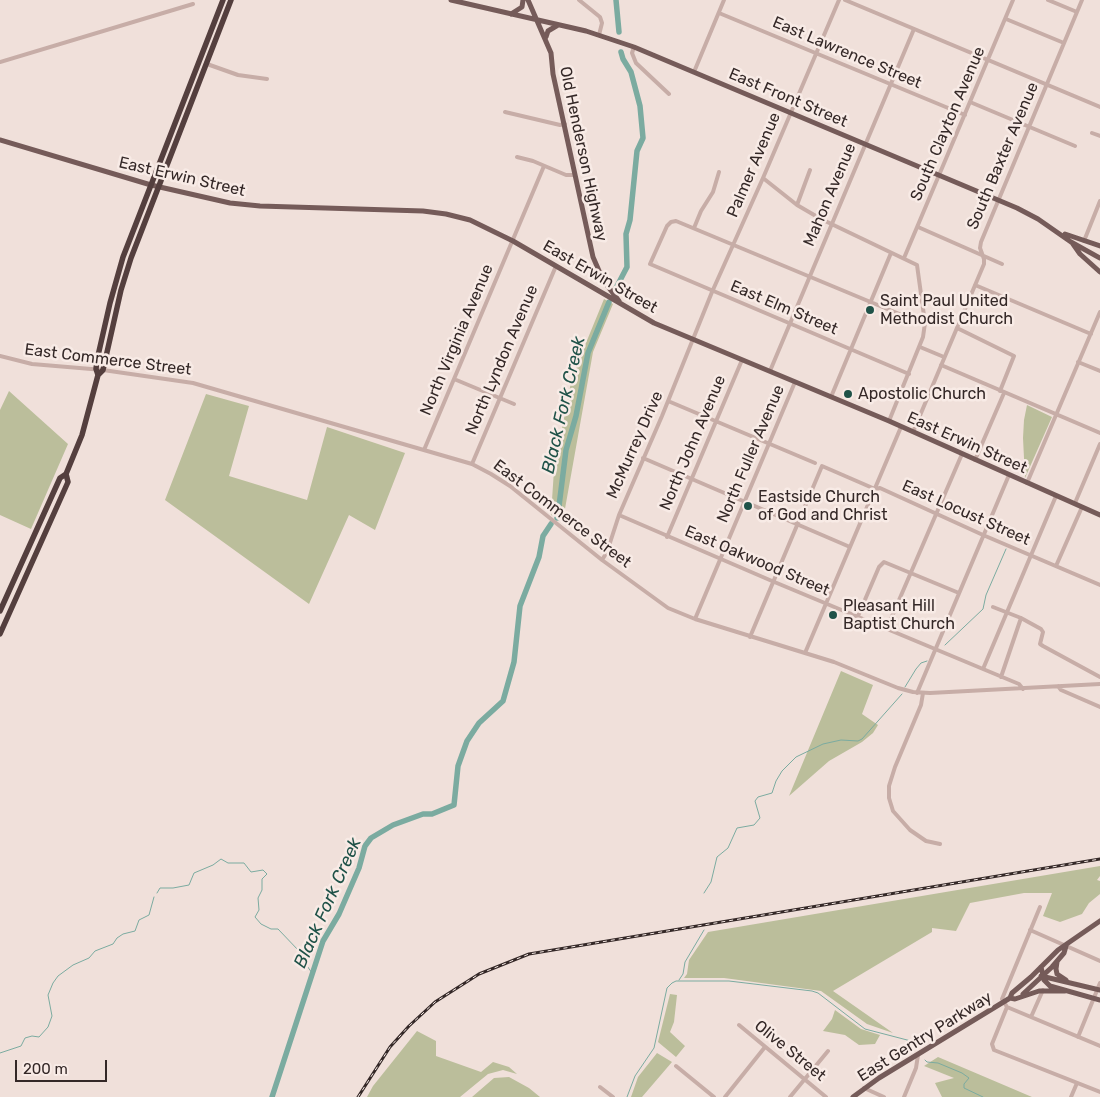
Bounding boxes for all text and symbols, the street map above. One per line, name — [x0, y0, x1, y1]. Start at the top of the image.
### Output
street label: East Lawrence Street — [770, 13, 924, 93]
street label: South Clayton Avenue — [907, 44, 989, 204]
street label: East Front Street — [726, 64, 850, 132]
street label: Old Henderson Highway — [555, 65, 611, 243]
street label: South Baxter Avenue — [963, 79, 1043, 233]
street label: Palmer Avenue — [723, 110, 785, 220]
street label: Mahon Avenue — [800, 141, 860, 249]
street label: East Erwin Street — [117, 153, 247, 201]
street label: East Erwin Street — [539, 236, 661, 318]
street label: North Virginia Avenue — [416, 262, 498, 418]
street label: East Elm Street — [727, 277, 841, 339]
street label: North Lyndon Avenue — [462, 282, 542, 438]
place label: Saint Paul United Methodist Church — [880, 291, 1013, 329]
marker: Saint Paul United Methodist Church — [864, 304, 876, 316]
water label: Black Fork Creek — [538, 334, 590, 476]
street label: East Commerce Street — [23, 340, 193, 380]
street label: North John Avenue — [656, 372, 730, 514]
street label: North Fuller Avenue — [713, 382, 789, 526]
place label: Apostolic Church — [858, 384, 986, 404]
street label: McMurrey Drive — [603, 388, 667, 502]
marker: Apostolic Church — [842, 388, 854, 400]
street label: East Erwin Street — [904, 408, 1030, 478]
street label: East Commerce Street — [489, 456, 635, 572]
street label: East Locust Street — [899, 476, 1033, 550]
place label: Eastside Church of God and Christ — [758, 487, 887, 525]
marker: Eastside Church of God and Christ — [742, 500, 754, 512]
street label: East Oakwood Street — [682, 522, 832, 600]
place label: Pleasant Hill Baptist Church — [843, 596, 955, 634]
marker: Pleasant Hill Baptist Church — [827, 609, 839, 621]
water label: Black Fork Creek — [290, 835, 366, 971]
street label: East Gentry Parkway — [854, 988, 996, 1086]
street label: Olive Street — [750, 1016, 830, 1086]
scale bar — [18, 1050, 110, 1082]
text: 200 m — [23, 1060, 68, 1078]

